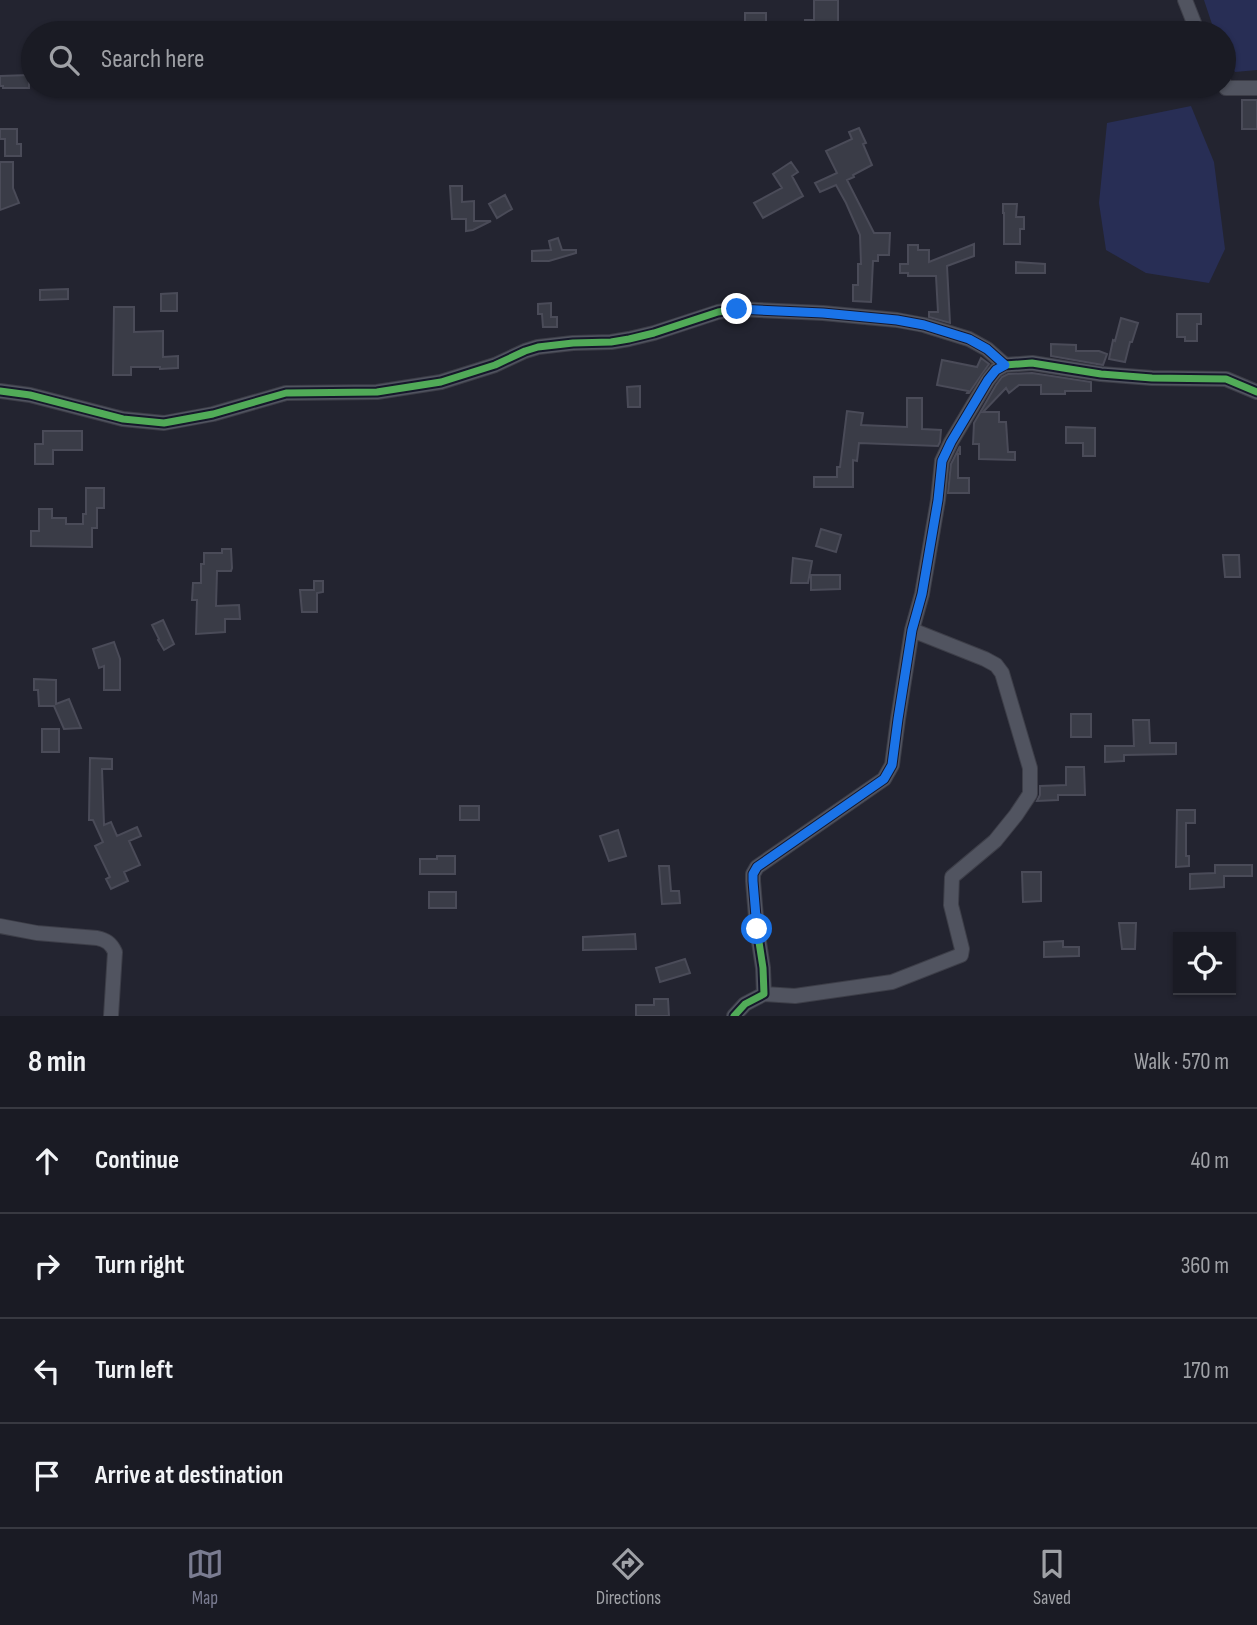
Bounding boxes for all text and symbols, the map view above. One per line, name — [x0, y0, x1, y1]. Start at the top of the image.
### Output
search box — [21, 21, 1236, 98]
icon: search — [45, 41, 83, 79]
text: Search here — [101, 44, 204, 75]
route end — [721, 293, 752, 324]
route start — [741, 913, 772, 944]
map controls — [1173, 932, 1236, 995]
button: locate — [1173, 932, 1236, 995]
text: 8 min — [28, 1044, 86, 1080]
text: Walk · 570 m — [1134, 1048, 1229, 1076]
icon: ahead — [28, 1142, 66, 1180]
text: Continue — [95, 1145, 179, 1176]
text: 40 m — [1191, 1147, 1229, 1175]
icon: right — [28, 1247, 66, 1285]
text: Turn right — [95, 1250, 184, 1281]
text: 360 m — [1181, 1252, 1229, 1280]
icon: left — [28, 1352, 66, 1390]
text: Turn left — [95, 1355, 173, 1386]
text: 170 m — [1183, 1357, 1229, 1385]
icon: arrive — [28, 1457, 66, 1495]
text: Arrive at destination — [95, 1460, 283, 1491]
tab: Map — [186, 1545, 224, 1610]
tab: Directions — [596, 1545, 661, 1610]
tab: Saved — [1033, 1545, 1071, 1610]

